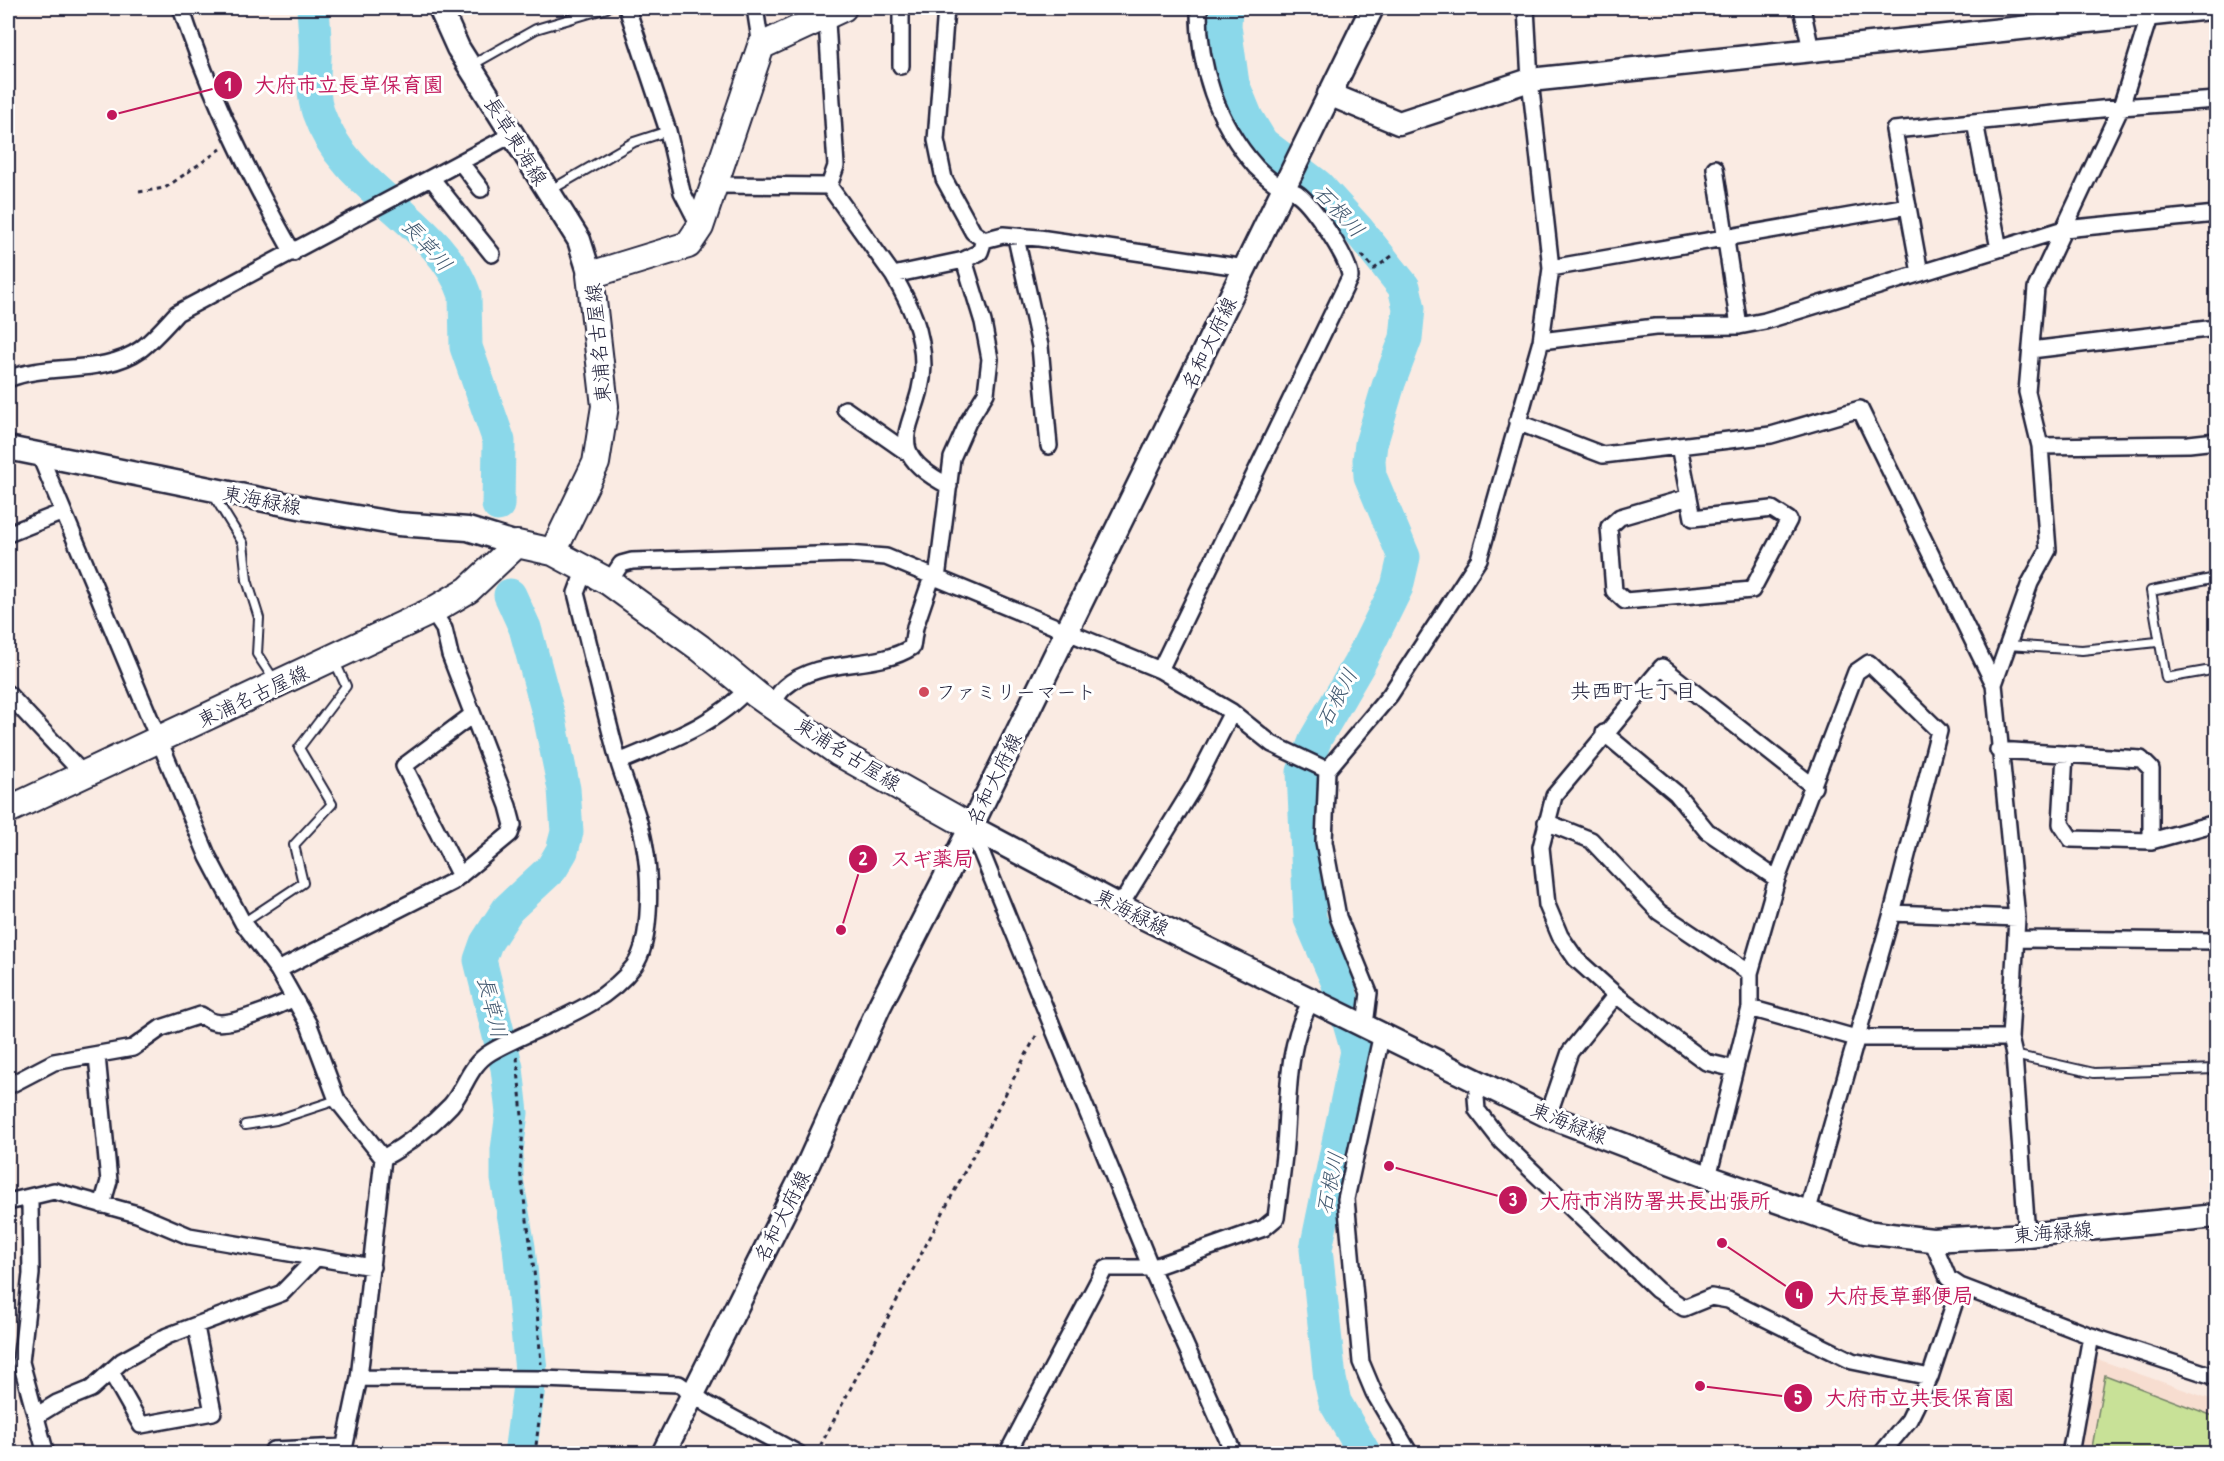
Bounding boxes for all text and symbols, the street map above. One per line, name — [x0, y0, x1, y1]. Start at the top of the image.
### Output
callout: 大府市立長草保育園 — [213, 66, 456, 105]
text: 大府市立長草保育園 — [255, 70, 444, 99]
text: 1 — [225, 72, 232, 97]
street label: 長草東海線 — [478, 91, 554, 190]
water label: 石根川 — [1307, 178, 1371, 244]
water label: 長草川 — [396, 212, 459, 278]
street label: 東浦名古屋線 — [579, 282, 616, 404]
street label: 名和大府線 — [1174, 292, 1243, 394]
street label: 東海緑線 — [220, 479, 304, 520]
street label: 東浦名古屋線 — [193, 658, 313, 733]
water label: 石根川 — [1309, 663, 1364, 732]
district label: 共西町七丁目 — [1570, 676, 1696, 705]
place label: ファミリーマート — [936, 678, 1096, 705]
marker: ファミリーマート — [917, 685, 931, 699]
street label: 東浦名古屋線 — [790, 710, 906, 797]
street label: 名和大府線 — [959, 728, 1028, 830]
callout: スギ薬局 — [848, 839, 986, 878]
text: スギ薬局 — [890, 844, 974, 873]
text: 2 — [859, 846, 868, 871]
street label: 東海緑線 — [1090, 881, 1174, 942]
water label: 長草川 — [471, 973, 514, 1041]
street label: 東海緑線 — [1527, 1095, 1611, 1150]
water label: 石根川 — [1309, 1149, 1350, 1217]
street label: 名和大府線 — [747, 1165, 816, 1266]
callout: 大府市消防署共長出張所 — [1498, 1181, 1783, 1220]
text: 大府市消防署共長出張所 — [1540, 1186, 1771, 1215]
text: 3 — [1509, 1187, 1517, 1212]
street label: 東海緑線 — [2012, 1215, 2094, 1248]
callout: 大府長草郵便局 — [1784, 1276, 1985, 1315]
text: 大府長草郵便局 — [1827, 1281, 1974, 1310]
text: 4 — [1796, 1283, 1803, 1308]
callout: 大府市立共長保育園 — [1783, 1378, 2026, 1417]
text: 大府市立共長保育園 — [1826, 1383, 2015, 1412]
text: 5 — [1794, 1385, 1802, 1410]

